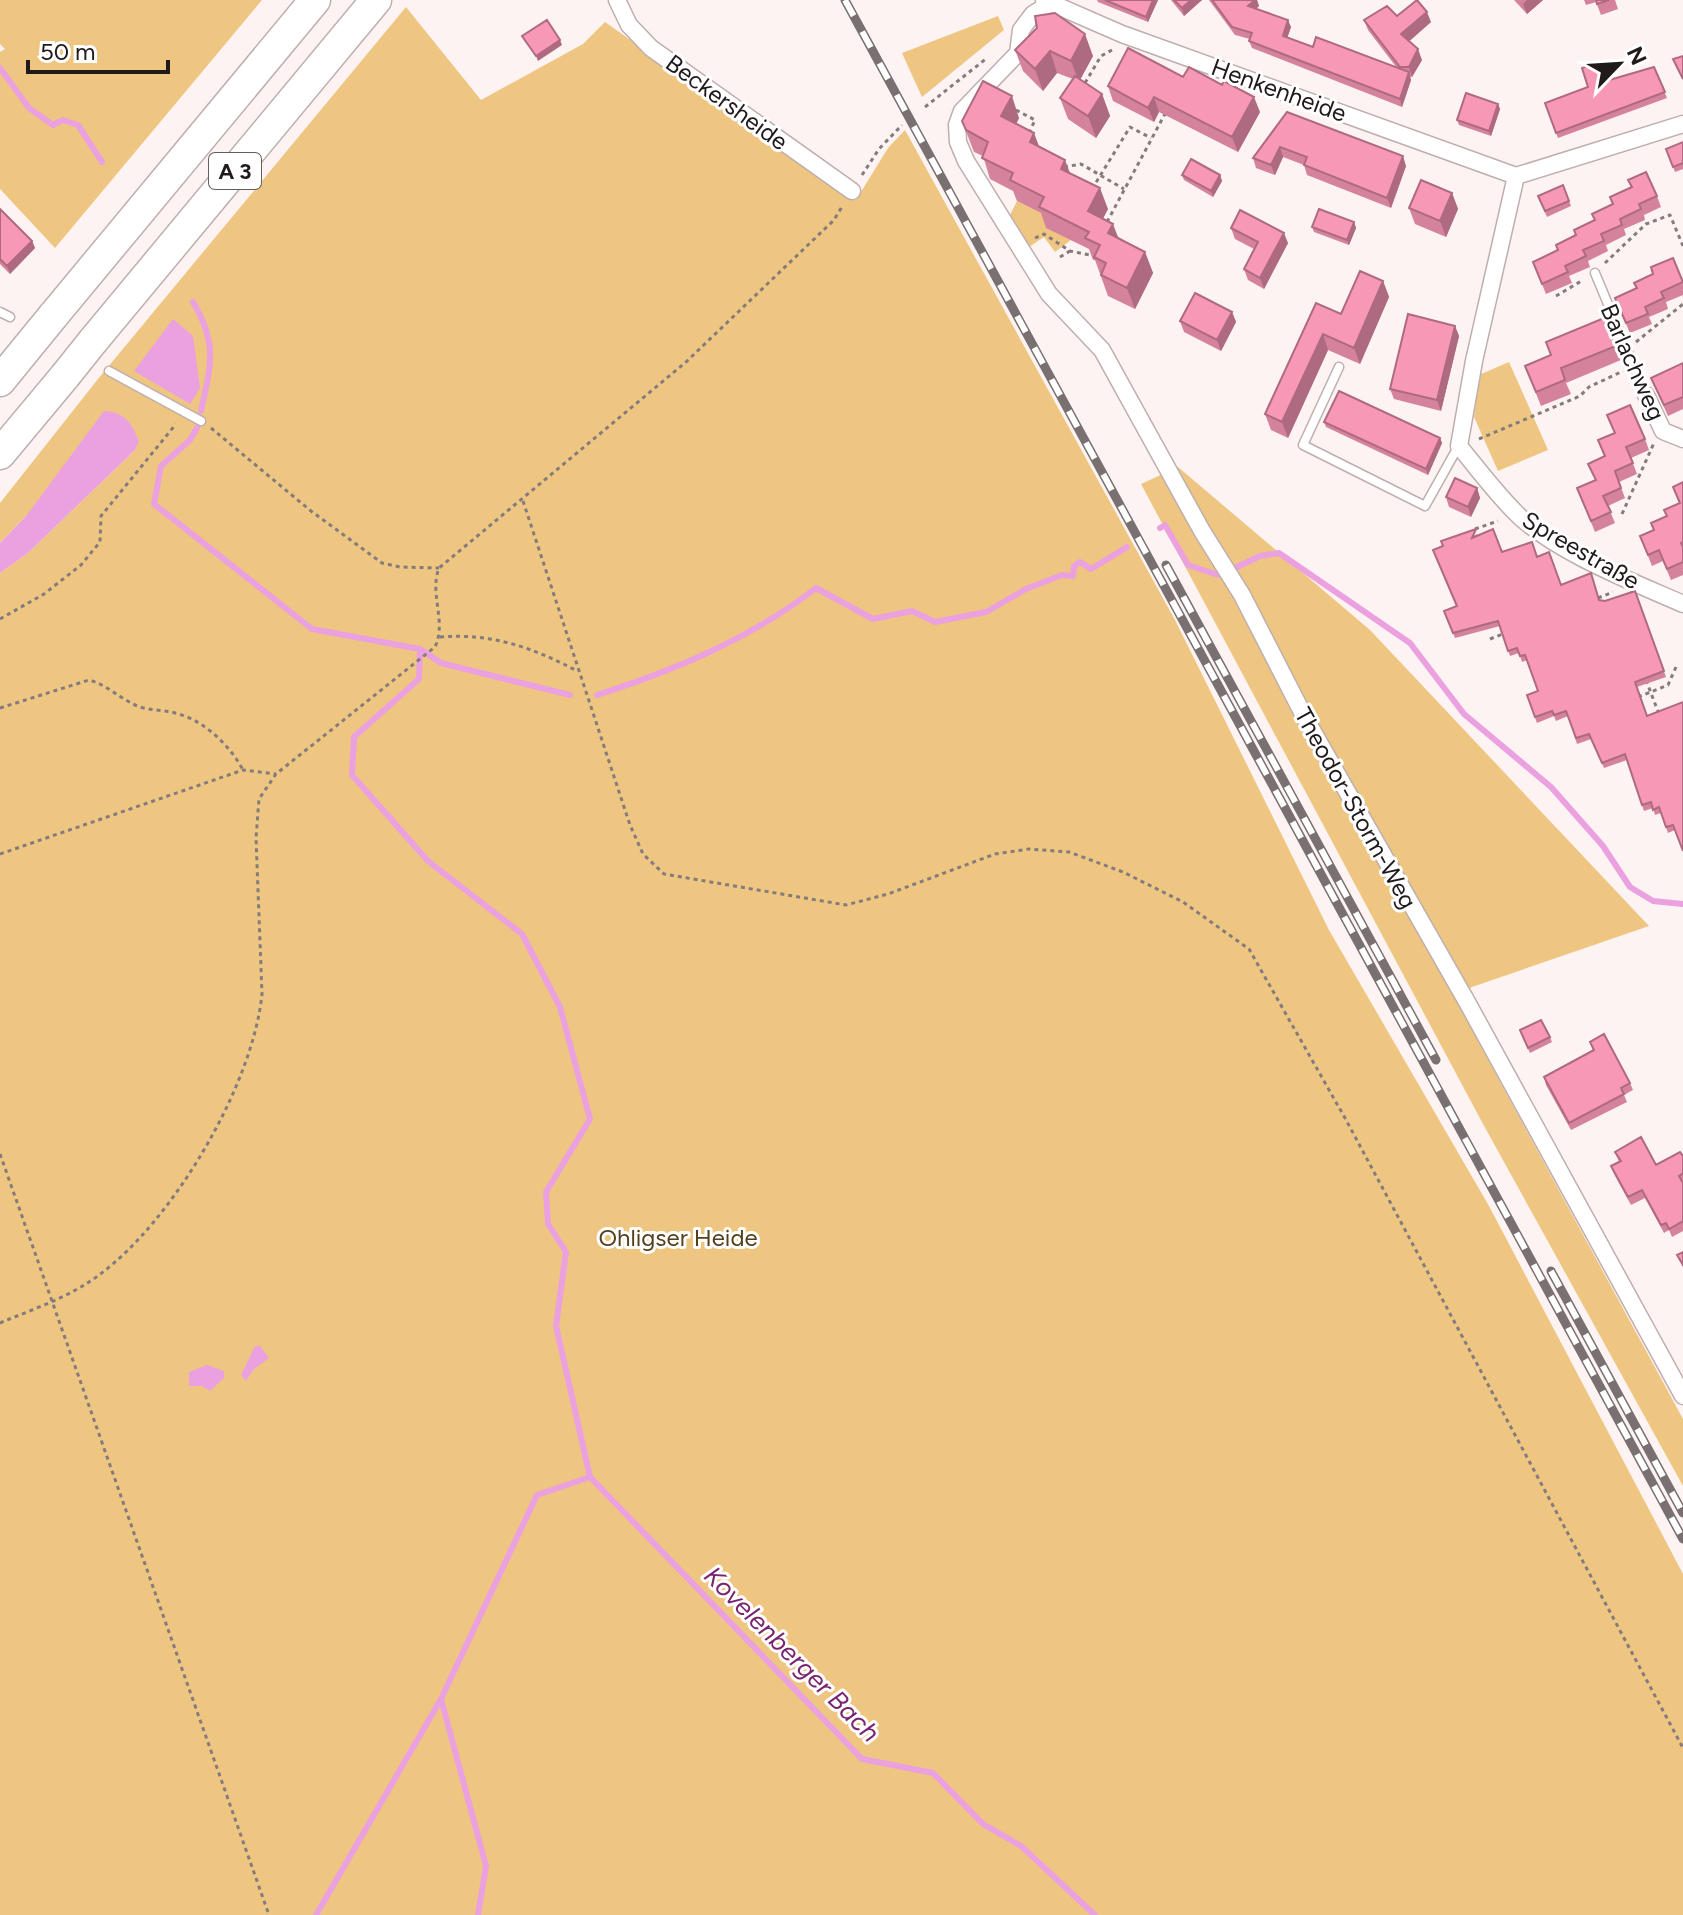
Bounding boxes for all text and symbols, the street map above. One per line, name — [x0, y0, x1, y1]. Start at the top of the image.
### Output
scale bar — [28, 24, 168, 74]
north arrow — [1579, 24, 1659, 104]
text: 50 m — [40, 37, 96, 66]
text: N — [1621, 42, 1653, 69]
street label: Beckersheide — [660, 48, 794, 156]
street label: Henkenheide — [1207, 52, 1351, 128]
road number: A 3 — [209, 153, 261, 189]
street label: Barlachweg — [1594, 299, 1672, 425]
street label: Spreestraße — [1517, 505, 1645, 595]
street label: Theodor-Storm-Weg — [1289, 702, 1423, 914]
park label: Ohligser Heide — [598, 1223, 758, 1252]
water label: Kovelenberger Bach — [698, 1560, 886, 1748]

